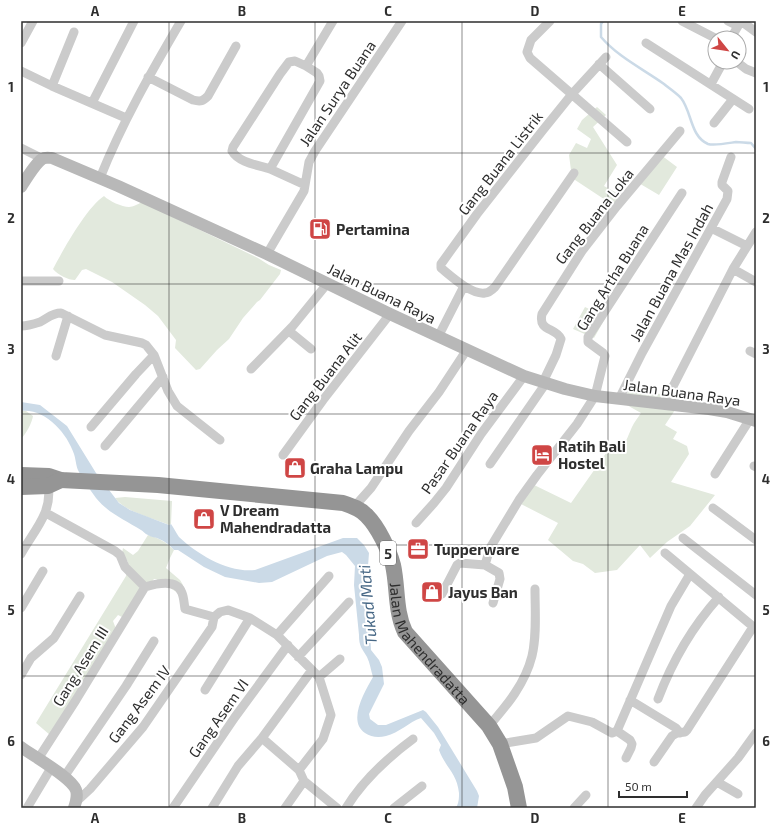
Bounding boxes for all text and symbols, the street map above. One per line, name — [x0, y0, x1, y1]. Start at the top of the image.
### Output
text: A — [91, 3, 100, 19]
text: B — [238, 3, 246, 19]
text: C — [384, 3, 392, 19]
text: D — [531, 3, 540, 19]
text: E — [678, 3, 686, 19]
north arrow — [707, 30, 747, 70]
street label: Jalan Surya Buana — [295, 37, 379, 149]
text: U — [729, 49, 744, 62]
text: 1 — [8, 79, 14, 95]
text: 1 — [763, 79, 769, 95]
street label: Gang Buana Listrik — [454, 107, 546, 218]
street label: Gang Buana Loka — [551, 165, 637, 267]
street label: Jalan Buana Mas Indah — [626, 200, 716, 344]
text: 2 — [7, 210, 15, 226]
text: 2 — [762, 210, 770, 226]
fuel station icon: Pertamina — [307, 216, 333, 242]
place label: Pertamina — [336, 220, 410, 238]
street label: Gang Artha Buana — [572, 220, 652, 334]
street label: Jalan Buana Raya — [325, 259, 439, 327]
street label: Gang Buana Alit — [285, 328, 365, 424]
text: 3 — [7, 341, 15, 357]
text: 3 — [762, 341, 770, 357]
street label: Jalan Buana Raya — [622, 375, 742, 409]
street label: Pasar Buana Raya — [417, 387, 501, 497]
place label: Ratih Bali Hostel — [558, 437, 626, 472]
hotel icon: Ratih Bali Hostel — [529, 442, 555, 468]
shop icon: Graha Lampu — [282, 455, 308, 481]
place label: Graha Lampu — [310, 459, 403, 477]
text: 4 — [7, 471, 15, 487]
text: 4 — [762, 471, 770, 487]
place label: V Dream Mahendradatta — [220, 501, 331, 536]
shop icon: V Dream Mahendradatta — [191, 506, 217, 532]
office icon: Tupperware — [405, 536, 431, 562]
place label: Tupperware — [434, 540, 520, 558]
road number: 5 — [380, 541, 396, 565]
water label: Tukad Mati — [354, 564, 380, 646]
shop icon: Jayus Ban — [419, 579, 445, 605]
street label: Jalan Mahendradatta — [387, 582, 474, 708]
place label: Jayus Ban — [448, 583, 518, 602]
text: 5 — [7, 602, 15, 618]
text: 5 — [762, 602, 770, 618]
street label: Gang Asem III — [48, 623, 112, 709]
street label: Gang Asem IV — [104, 662, 174, 746]
street label: Gang Asem VI — [184, 675, 252, 761]
text: 6 — [7, 733, 15, 749]
text: 6 — [762, 733, 770, 749]
scale bar — [619, 773, 687, 799]
text: 50 m — [625, 779, 652, 793]
text: A — [91, 810, 100, 826]
text: B — [238, 810, 246, 826]
text: C — [384, 810, 392, 826]
text: D — [531, 810, 540, 826]
text: E — [678, 810, 686, 826]

